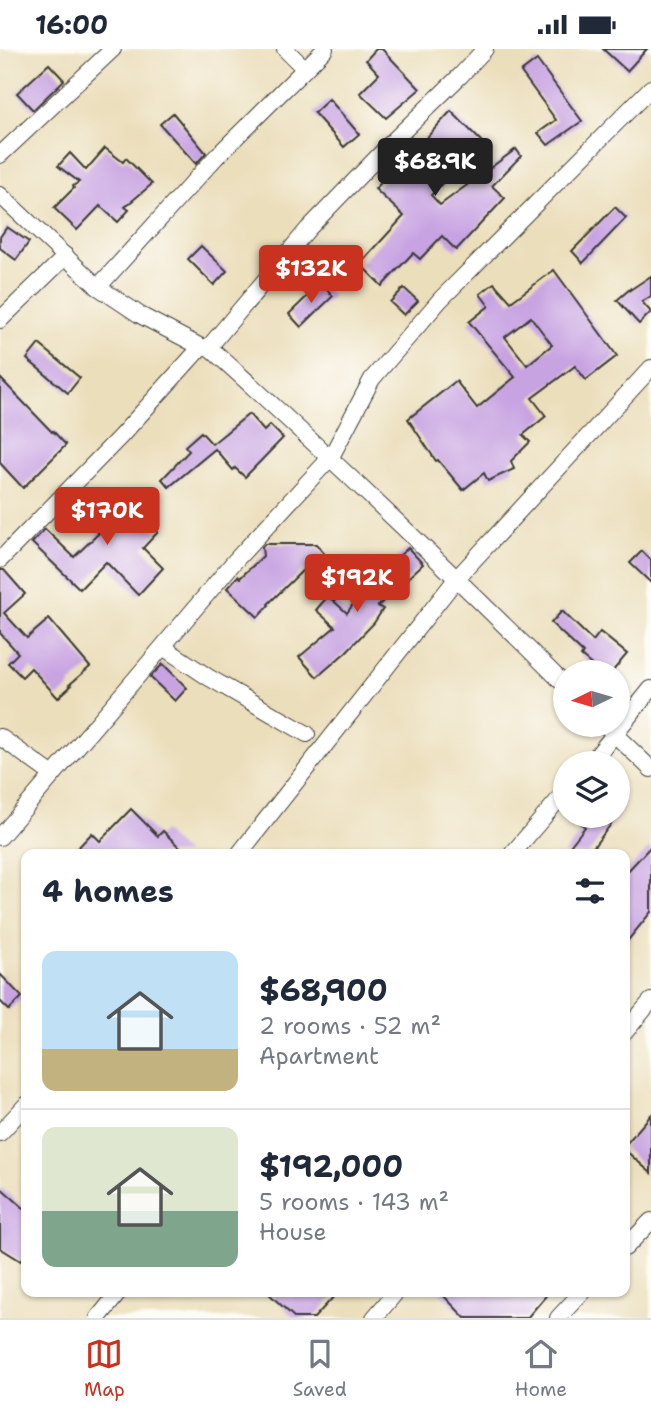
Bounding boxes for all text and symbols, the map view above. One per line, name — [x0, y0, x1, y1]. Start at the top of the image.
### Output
text: 16:00 — [35, 7, 108, 42]
pin: $68.9K — [378, 139, 492, 198]
text: $68.9K — [394, 146, 476, 176]
pin: $132K — [262, 245, 360, 305]
text: $132K — [275, 253, 347, 283]
pin: $170K — [58, 487, 156, 547]
text: $170K — [71, 495, 143, 525]
pin: $192K — [308, 554, 406, 614]
text: $192K — [321, 562, 393, 592]
north arrow — [553, 660, 630, 737]
map controls — [553, 660, 630, 828]
button: layers — [553, 751, 630, 828]
text: 4 homes — [42, 871, 174, 912]
icon: filters — [571, 872, 609, 910]
text: $68,900 — [259, 970, 388, 1011]
icon: home — [98, 979, 182, 1063]
text: 2 rooms · 52 m² — [259, 1011, 441, 1041]
text: Apartment — [259, 1041, 379, 1071]
text: $192,000 — [259, 1146, 403, 1187]
icon: home — [98, 1155, 182, 1239]
text: 5 rooms · 143 m² — [259, 1187, 449, 1217]
text: House — [259, 1217, 327, 1247]
tab: Map — [84, 1335, 125, 1402]
tab: Saved — [293, 1335, 347, 1402]
tab: Home — [515, 1335, 567, 1402]

